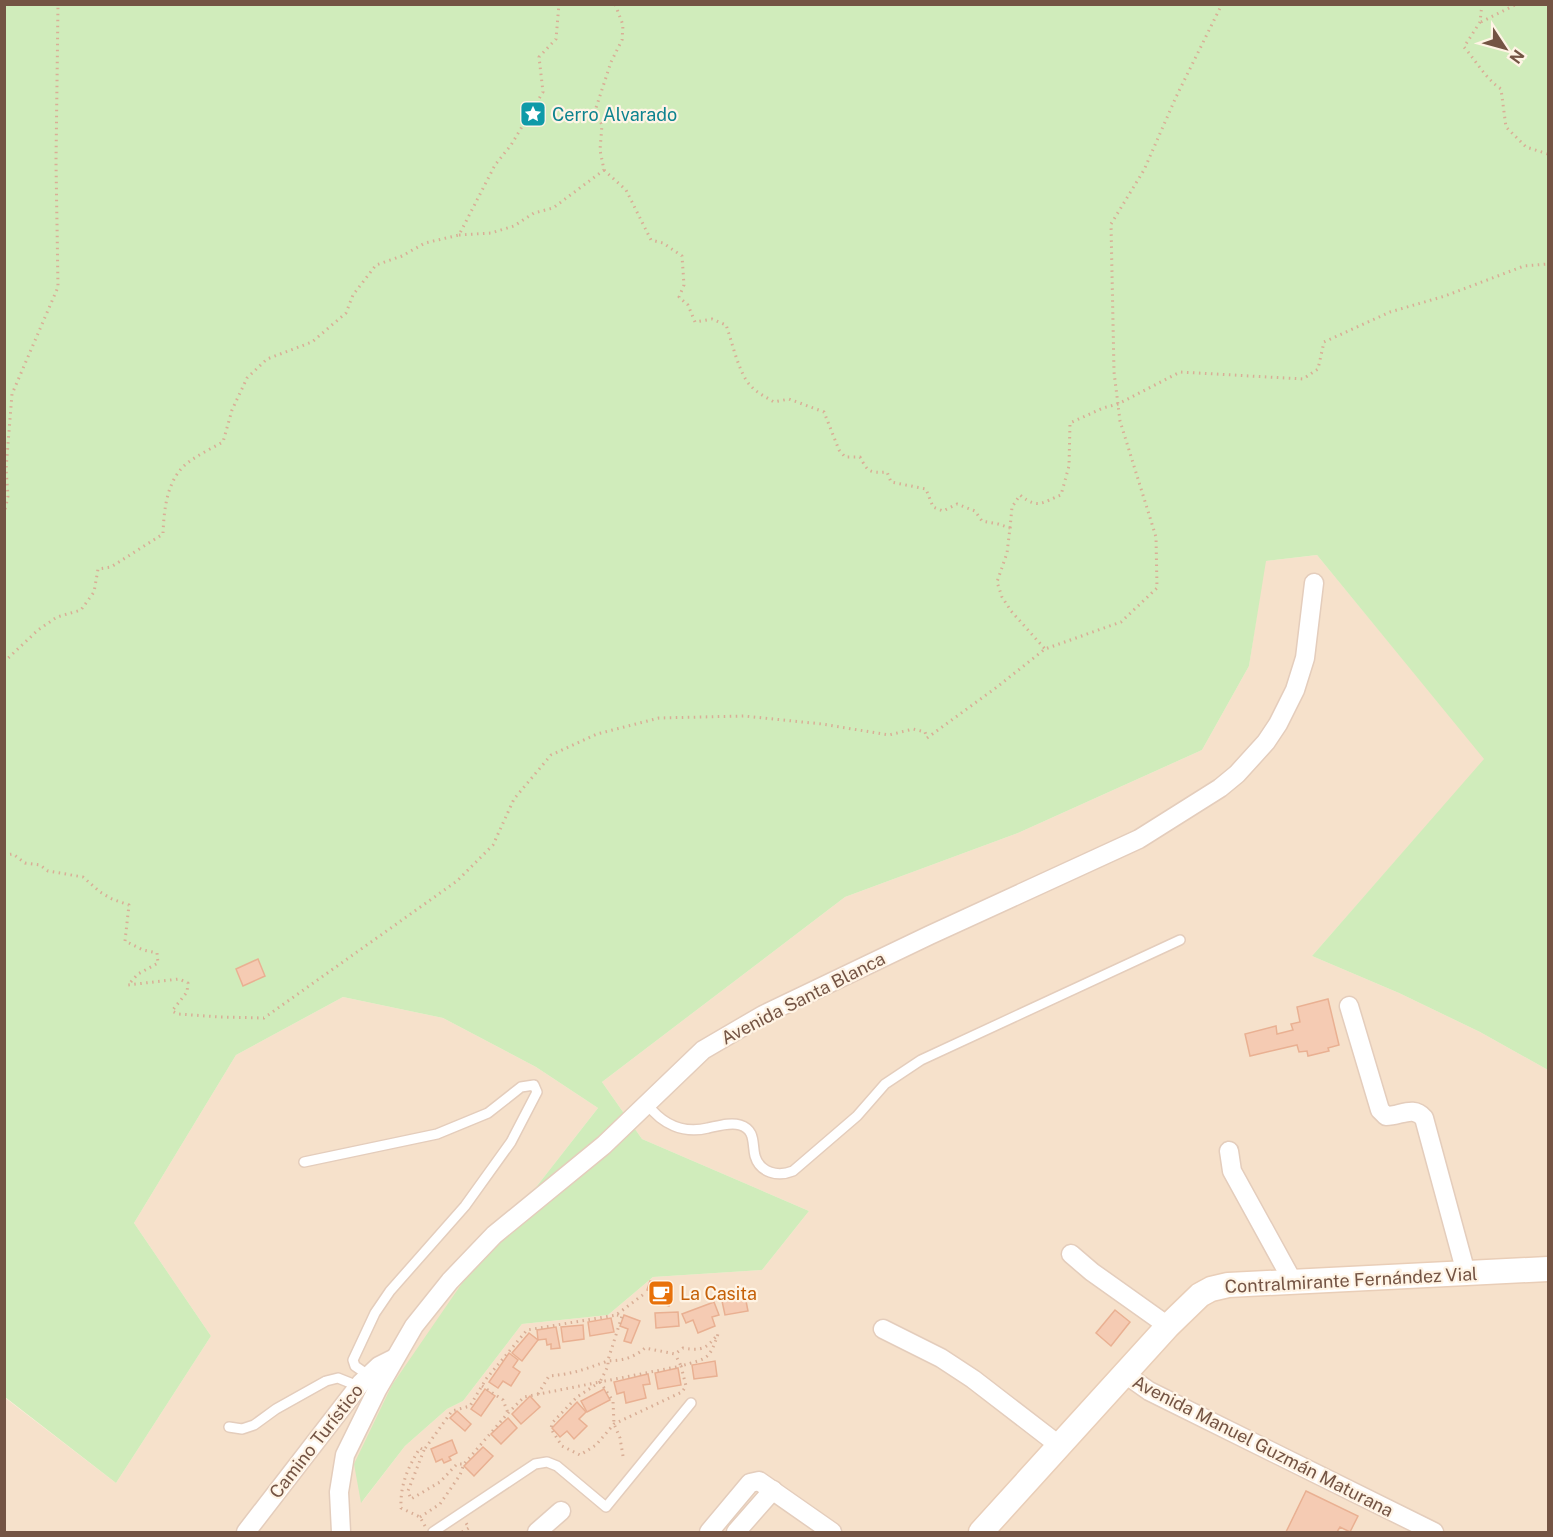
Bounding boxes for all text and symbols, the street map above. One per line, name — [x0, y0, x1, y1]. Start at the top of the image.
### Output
north arrow — [1475, 18, 1535, 78]
text: N — [1505, 46, 1528, 67]
place icon: Cerro Alvarado — [518, 99, 548, 129]
place label: Cerro Alvarado — [552, 104, 677, 125]
street label: Avenida Santa Blanca — [717, 947, 889, 1049]
street label: Contralmirante Fernández Vial — [1224, 1263, 1478, 1297]
cafe icon: La Casita — [646, 1278, 676, 1308]
place label: La Casita — [680, 1283, 757, 1304]
street label: Avenida Manuel Guzmán Maturana — [1129, 1371, 1397, 1521]
street label: Camino Turístico — [265, 1380, 367, 1502]

